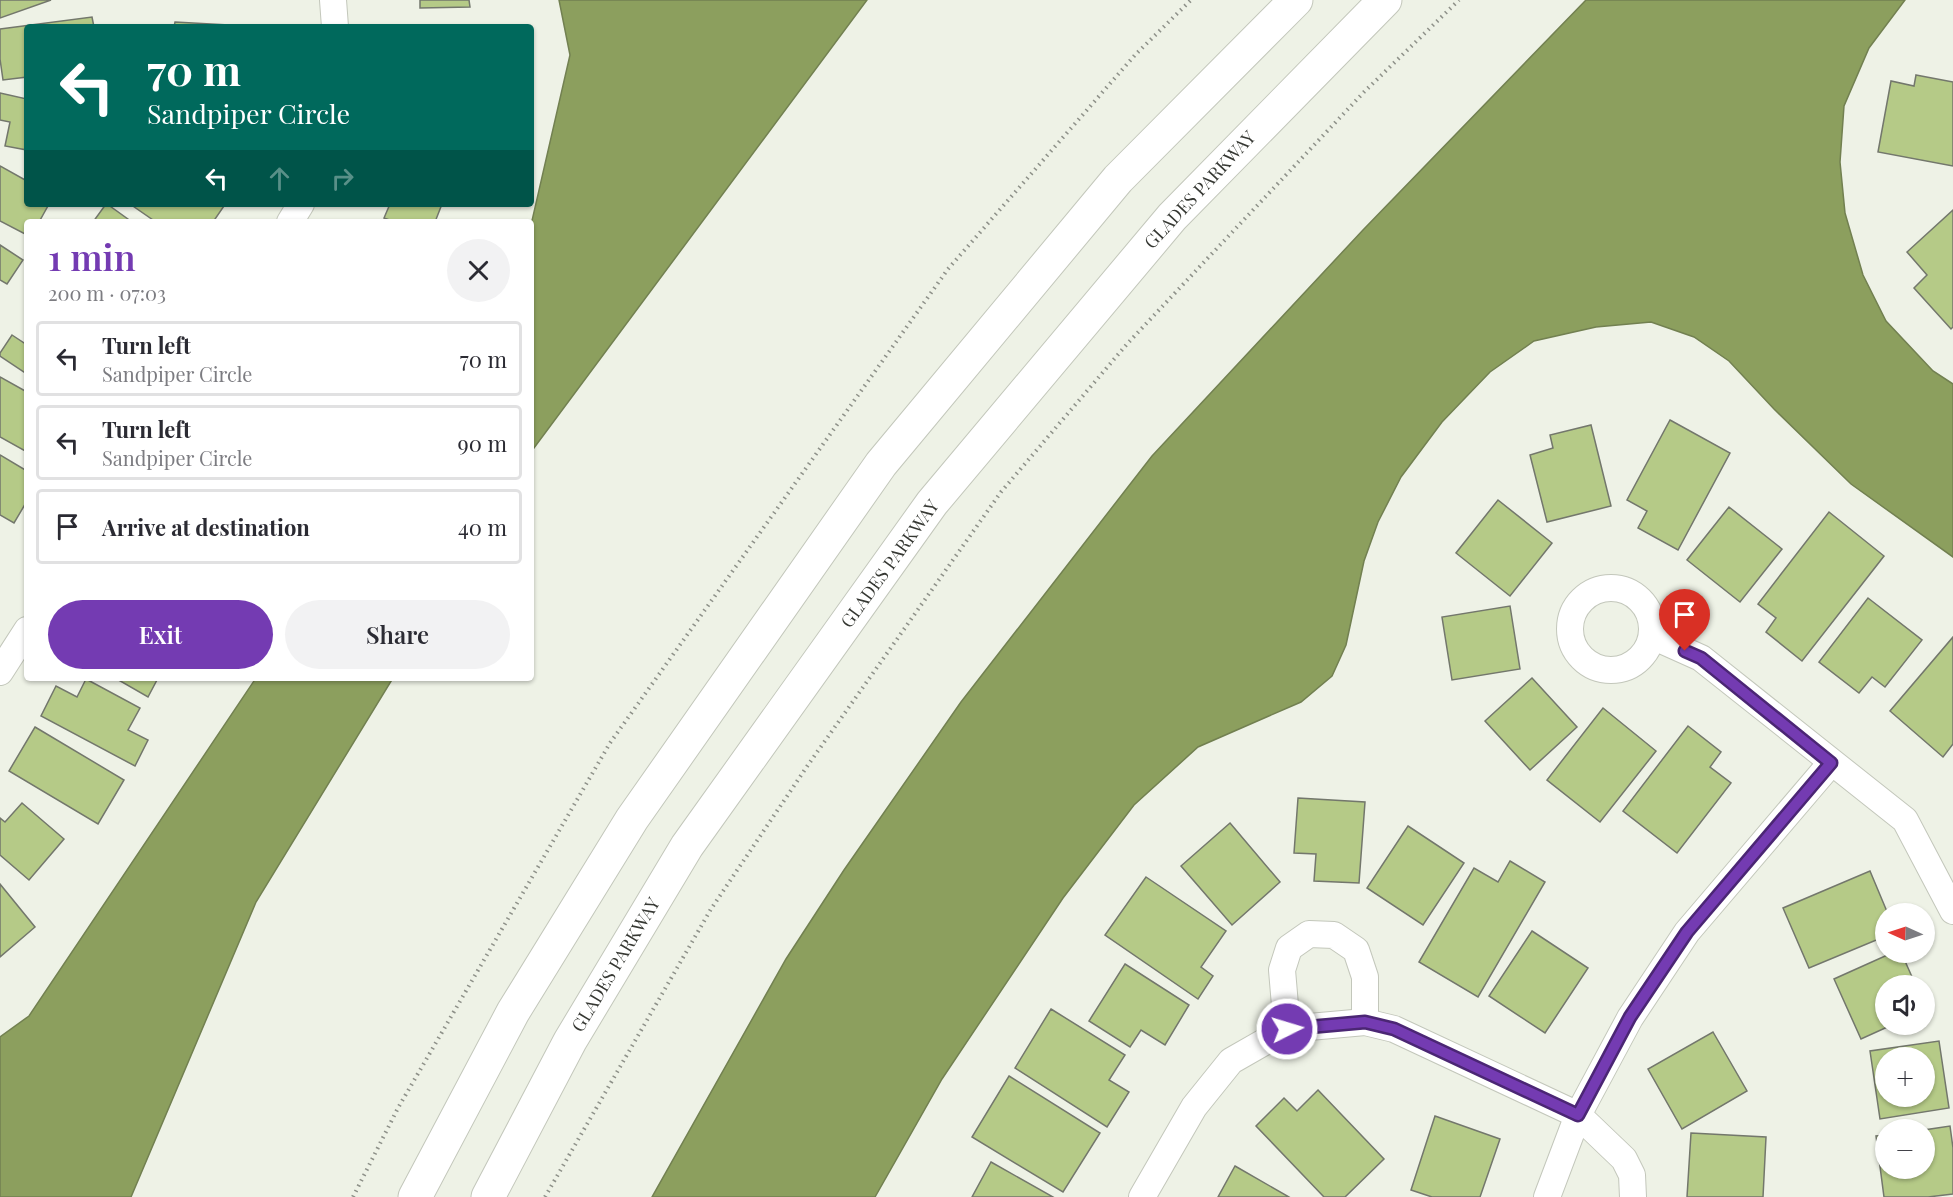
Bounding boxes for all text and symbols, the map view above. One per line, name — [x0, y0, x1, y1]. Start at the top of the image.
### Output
text: 70 m — [147, 41, 241, 97]
icon: left — [48, 48, 126, 126]
text: Sandpiper Circle — [147, 95, 350, 131]
street label: GLADES PARKWAY — [1138, 125, 1260, 253]
icon: left — [200, 162, 233, 195]
icon: ahead — [263, 162, 296, 195]
icon: right — [326, 162, 359, 195]
text: 1 min — [48, 232, 136, 280]
button: close — [447, 239, 510, 302]
text: 200 m · 07:03 — [48, 279, 166, 306]
text: Turn left — [102, 330, 191, 360]
icon: left — [51, 342, 84, 375]
text: 70 m — [460, 344, 507, 374]
text: Sandpiper Circle — [102, 360, 252, 387]
text: Turn left — [102, 414, 191, 444]
icon: left — [51, 426, 84, 459]
text: 90 m — [458, 428, 507, 458]
text: Sandpiper Circle — [102, 444, 252, 471]
street label: GLADES PARKWAY — [835, 494, 944, 632]
icon: arrive — [51, 510, 84, 543]
text: Arrive at destination — [102, 512, 310, 542]
text: 40 m — [458, 512, 507, 542]
pin — [1659, 589, 1710, 651]
icon: arrive — [1668, 598, 1701, 631]
button: Exit — [48, 600, 273, 669]
button: Share — [285, 600, 510, 669]
street label: GLADES PARKWAY — [566, 893, 665, 1036]
north arrow — [1875, 903, 1935, 963]
map controls — [1875, 903, 1935, 1179]
button: sound — [1875, 975, 1935, 1035]
position arrow — [1255, 997, 1319, 1061]
button: + — [1875, 1047, 1935, 1107]
button: − — [1875, 1119, 1935, 1179]

